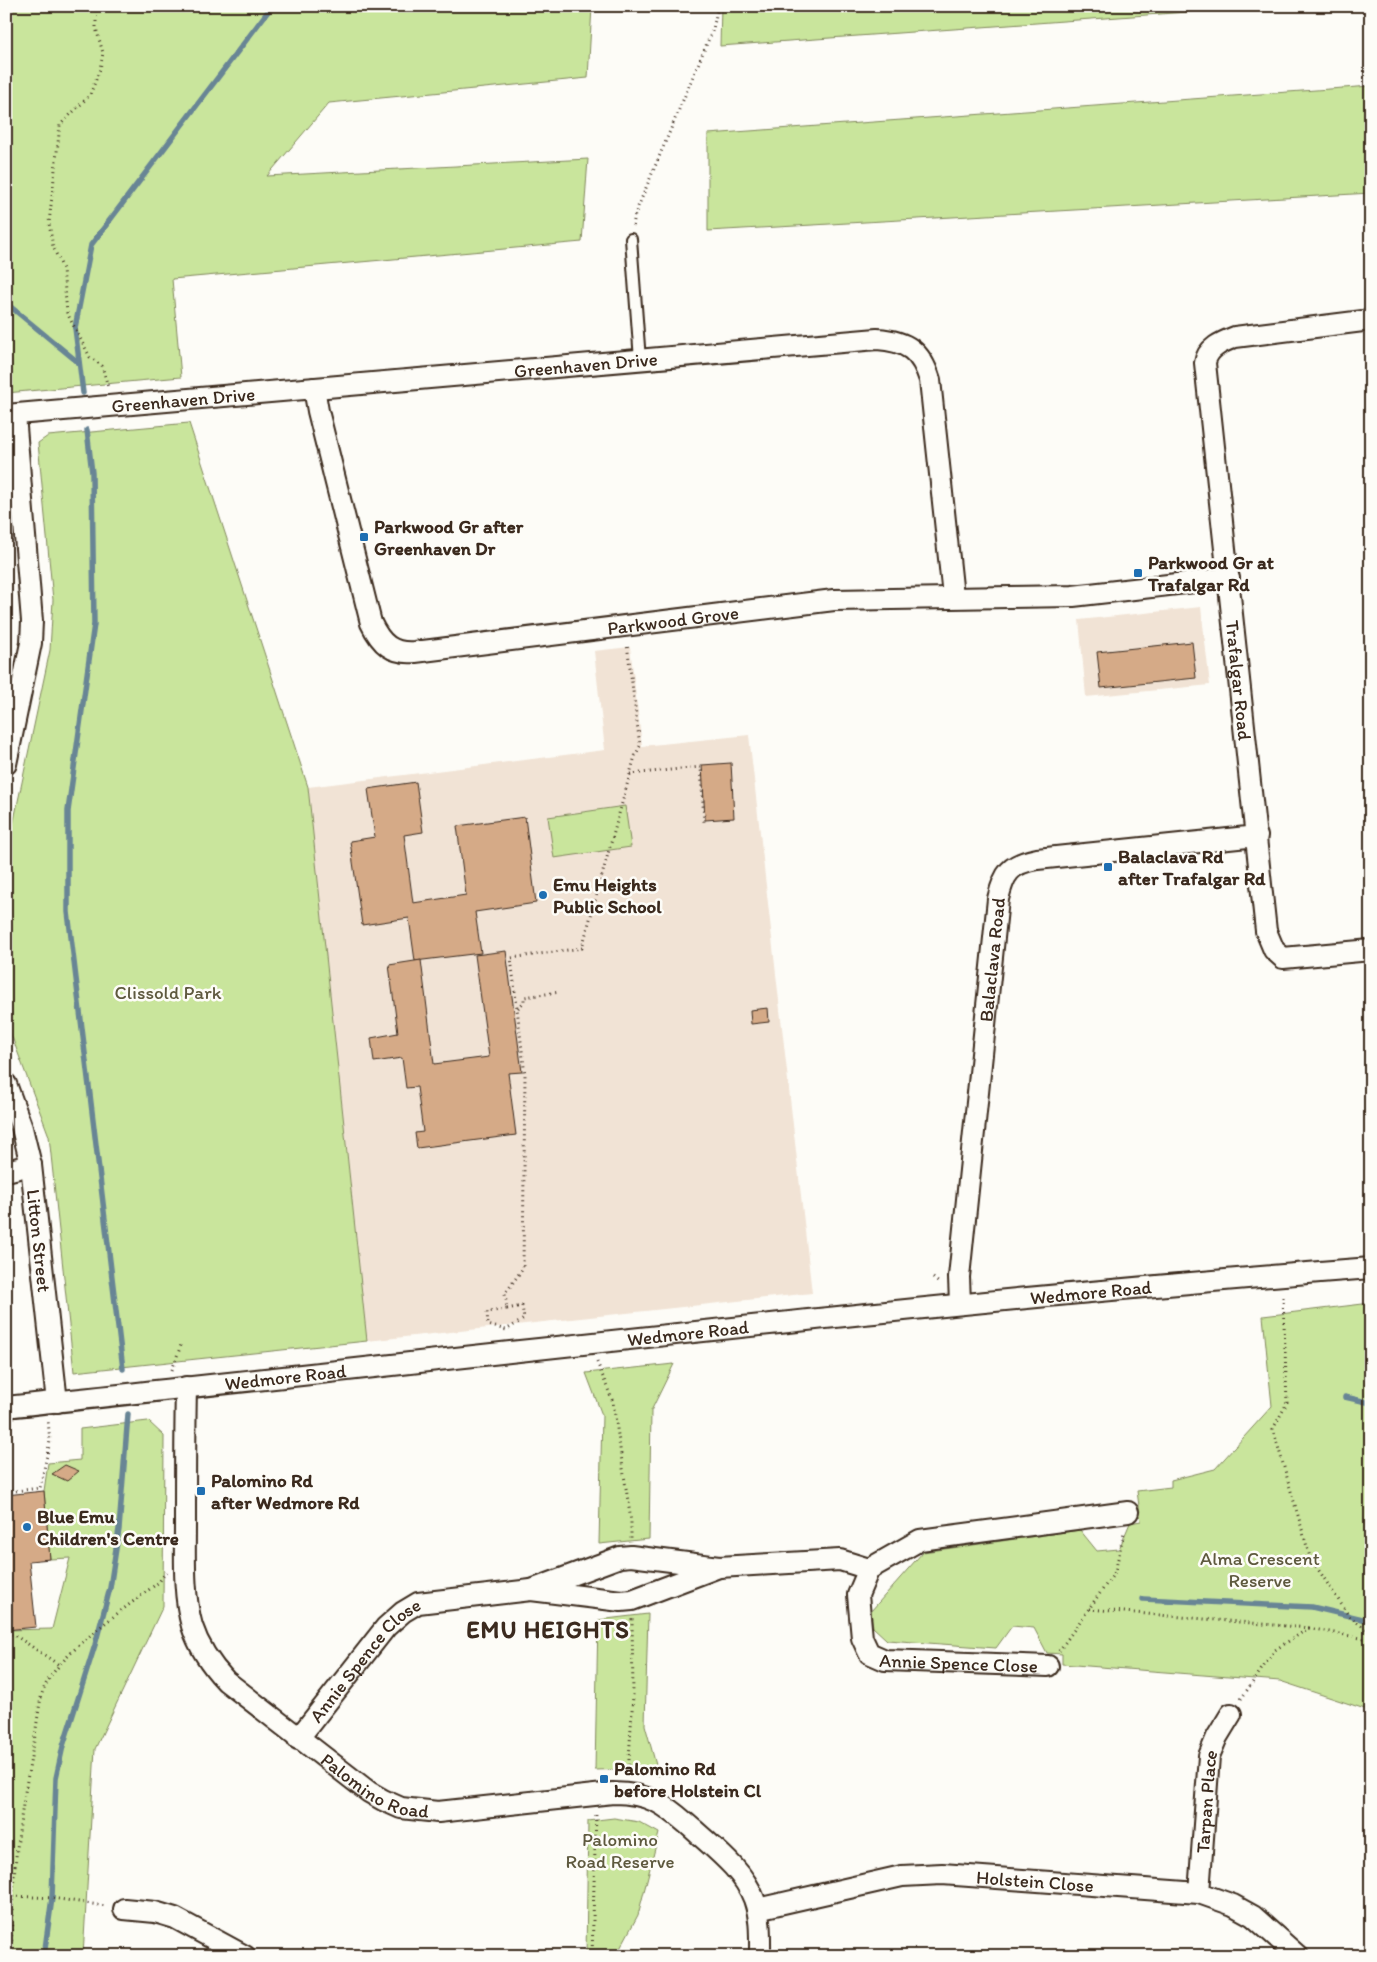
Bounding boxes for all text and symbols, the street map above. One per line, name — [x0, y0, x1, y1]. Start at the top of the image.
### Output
street label: Greenhaven Drive — [513, 347, 659, 383]
street label: Greenhaven Drive — [111, 382, 256, 418]
place label: Parkwood Gr after Greenhaven Dr — [374, 515, 524, 560]
marker: Parkwood Gr after Greenhaven Dr — [358, 531, 370, 543]
place label: Parkwood Gr at Trafalgar Rd — [1147, 551, 1274, 596]
marker: Parkwood Gr at Trafalgar Rd — [1132, 567, 1144, 579]
street label: Parkwood Grove — [606, 601, 740, 640]
street label: Trafalgar Road — [1221, 619, 1257, 742]
place label: Balaclava Rd after Trafalgar Rd — [1118, 845, 1266, 890]
marker: Balaclava Rd after Trafalgar Rd — [1102, 861, 1114, 873]
place label: Emu Heights Public School — [553, 873, 662, 918]
marker: Emu Heights Public School — [537, 889, 549, 901]
street label: Balaclava Road — [974, 896, 1010, 1023]
park label: Clissold Park — [114, 981, 222, 1004]
street label: Litton Street — [22, 1188, 56, 1293]
street label: Wedmore Road — [1029, 1275, 1153, 1310]
street label: Wedmore Road — [626, 1315, 750, 1351]
street label: Wedmore Road — [223, 1359, 348, 1395]
place label: Palomino Rd after Wedmore Rd — [211, 1469, 360, 1514]
marker: Palomino Rd after Wedmore Rd — [195, 1485, 207, 1497]
place label: Blue Emu Children's Centre — [37, 1505, 179, 1550]
marker: Blue Emu Children's Centre — [21, 1521, 33, 1533]
park label: Alma Crescent Reserve — [1200, 1547, 1320, 1592]
street label: Annie Spence Close — [305, 1593, 425, 1727]
district label: EMU HEIGHTS — [466, 1615, 630, 1644]
street label: Annie Spence Close — [879, 1649, 1038, 1678]
street label: Tarpan Place — [1191, 1746, 1223, 1854]
street label: Palomino Road — [316, 1748, 431, 1823]
place label: Palomino Rd before Holstein Cl — [614, 1757, 762, 1802]
marker: Palomino Rd before Holstein Cl — [598, 1773, 610, 1785]
park label: Palomino Road Reserve — [565, 1828, 675, 1873]
street label: Holstein Close — [975, 1866, 1095, 1897]

